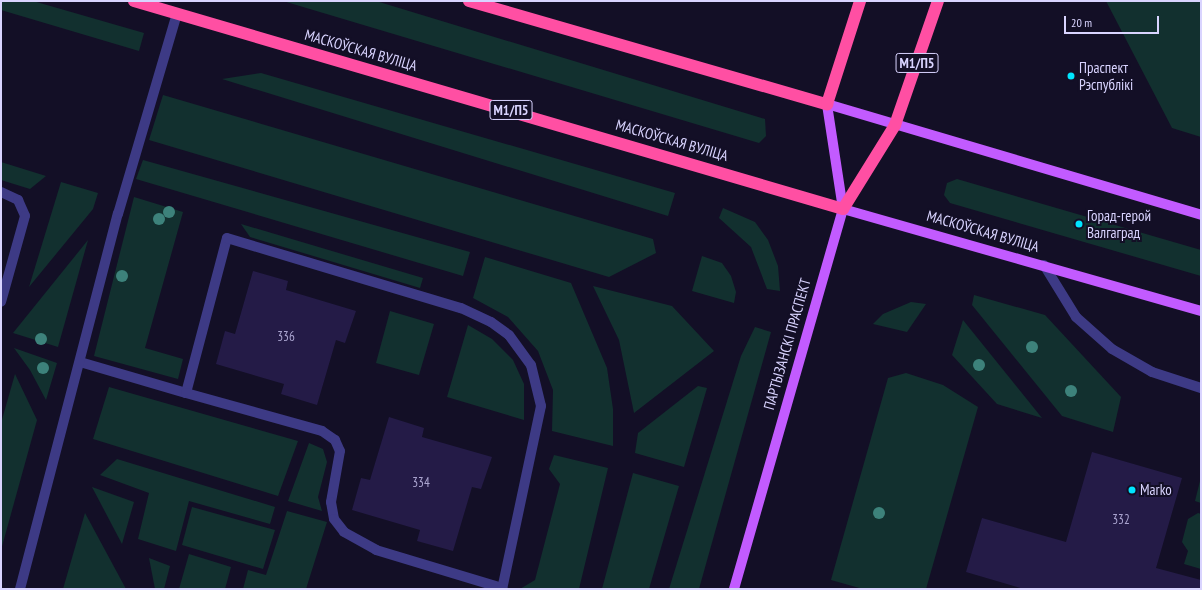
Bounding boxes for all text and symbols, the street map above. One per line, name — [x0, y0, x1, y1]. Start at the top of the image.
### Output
scale bar — [1066, 8, 1161, 34]
text: 20 m — [1071, 15, 1092, 30]
street label: МАСКОЎСКАЯ ВУЛІЦА — [303, 25, 419, 75]
road number: М1/П5 — [895, 51, 939, 75]
place label: Праспект Рэспублікі — [1079, 58, 1133, 93]
marker: Праспект Рэспублікі — [1066, 71, 1076, 81]
road number: М1/П5 — [489, 98, 533, 122]
street label: МАСКОЎСКАЯ ВУЛІЦА — [614, 115, 730, 165]
street label: МАСКОЎСКАЯ ВУЛІЦА — [925, 206, 1041, 256]
place label: Горад-герой Валгаград — [1087, 206, 1151, 241]
marker: Горад-герой Валгаград — [1074, 219, 1084, 229]
street label: ПАРТЫЗАНСКІ ПРАСПЕКТ — [760, 276, 814, 412]
house number: 336 — [277, 329, 295, 345]
house number: 334 — [412, 475, 430, 491]
place label: Marko — [1140, 481, 1172, 499]
marker: Marko — [1127, 485, 1137, 495]
house number: 332 — [1112, 512, 1130, 528]

